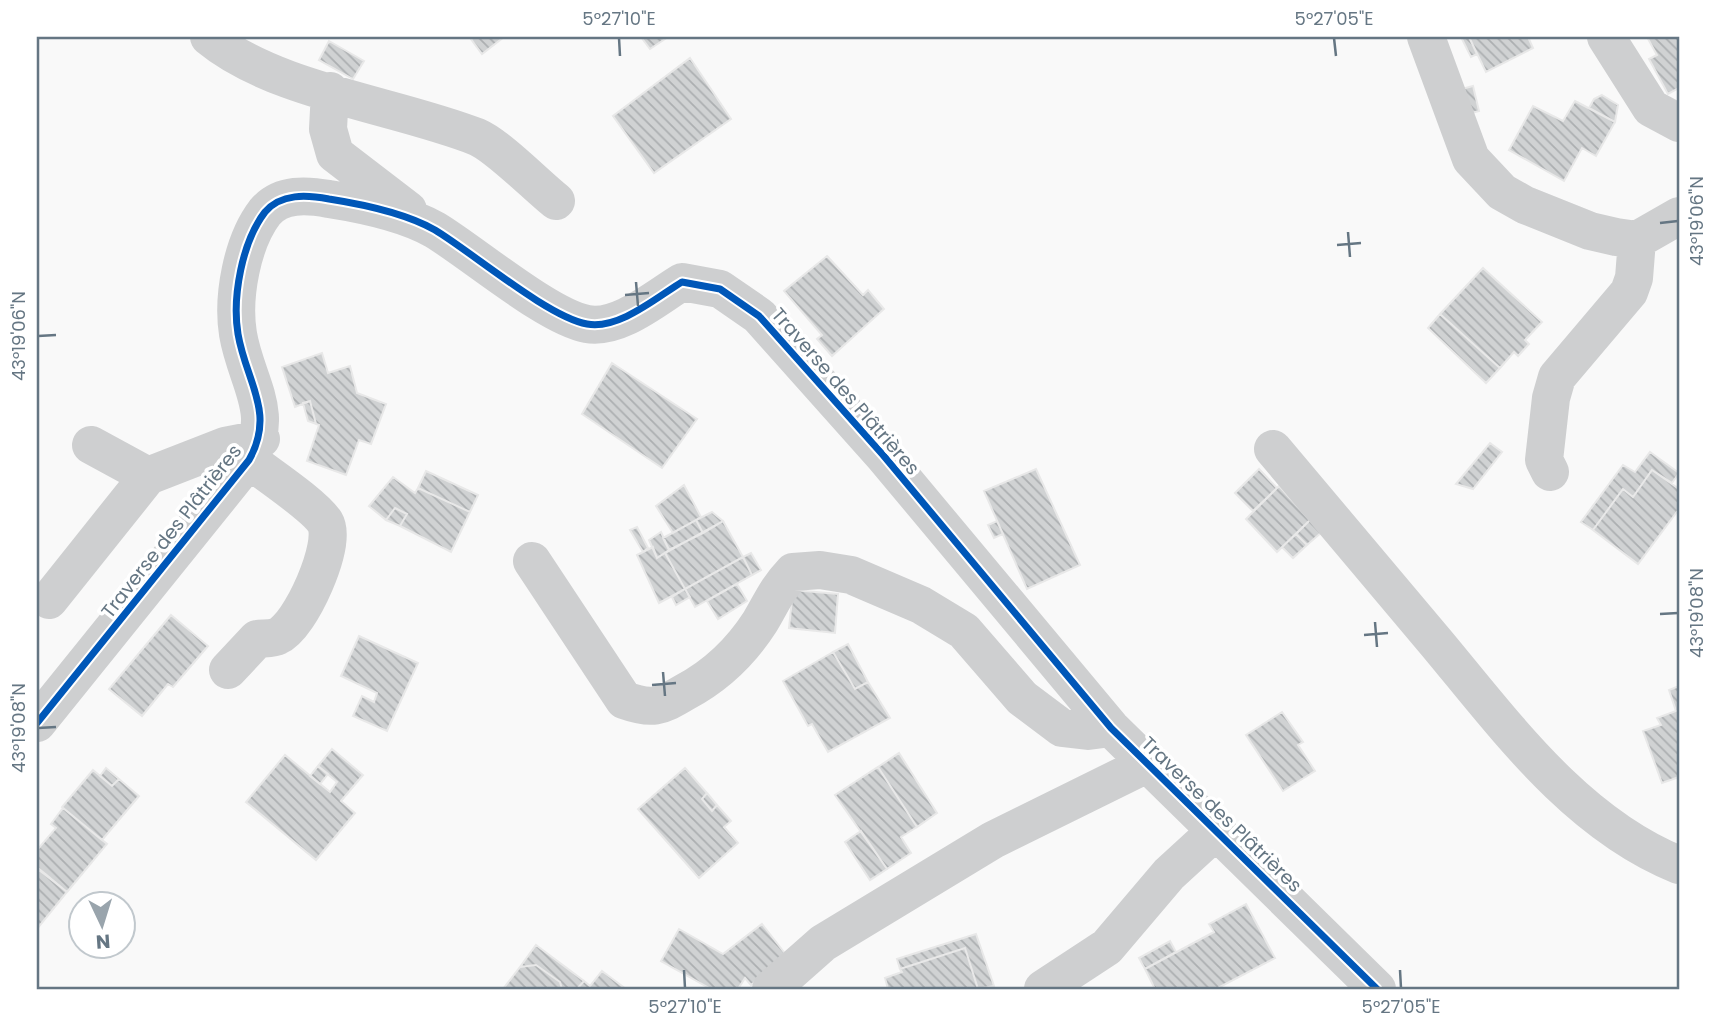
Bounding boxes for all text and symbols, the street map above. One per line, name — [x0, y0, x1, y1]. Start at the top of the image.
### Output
text: 5°27'10"E — [582, 6, 656, 31]
text: 5°27'05"E — [1295, 6, 1373, 31]
text: 43°19'06"N — [1684, 176, 1709, 266]
text: 43°19'06"N — [6, 291, 31, 381]
street label: Traverse des Plâtrières — [765, 302, 926, 481]
street label: Traverse des Plâtrières — [95, 439, 248, 624]
text: 43°19'08"N — [1684, 568, 1709, 658]
text: 43°19'08"N — [6, 683, 31, 773]
street label: Traverse des Plâtrières — [1135, 730, 1308, 898]
north arrow — [66, 890, 136, 960]
text: N — [95, 927, 111, 955]
text: 5°27'10"E — [648, 994, 722, 1019]
text: 5°27'05"E — [1362, 994, 1440, 1019]

